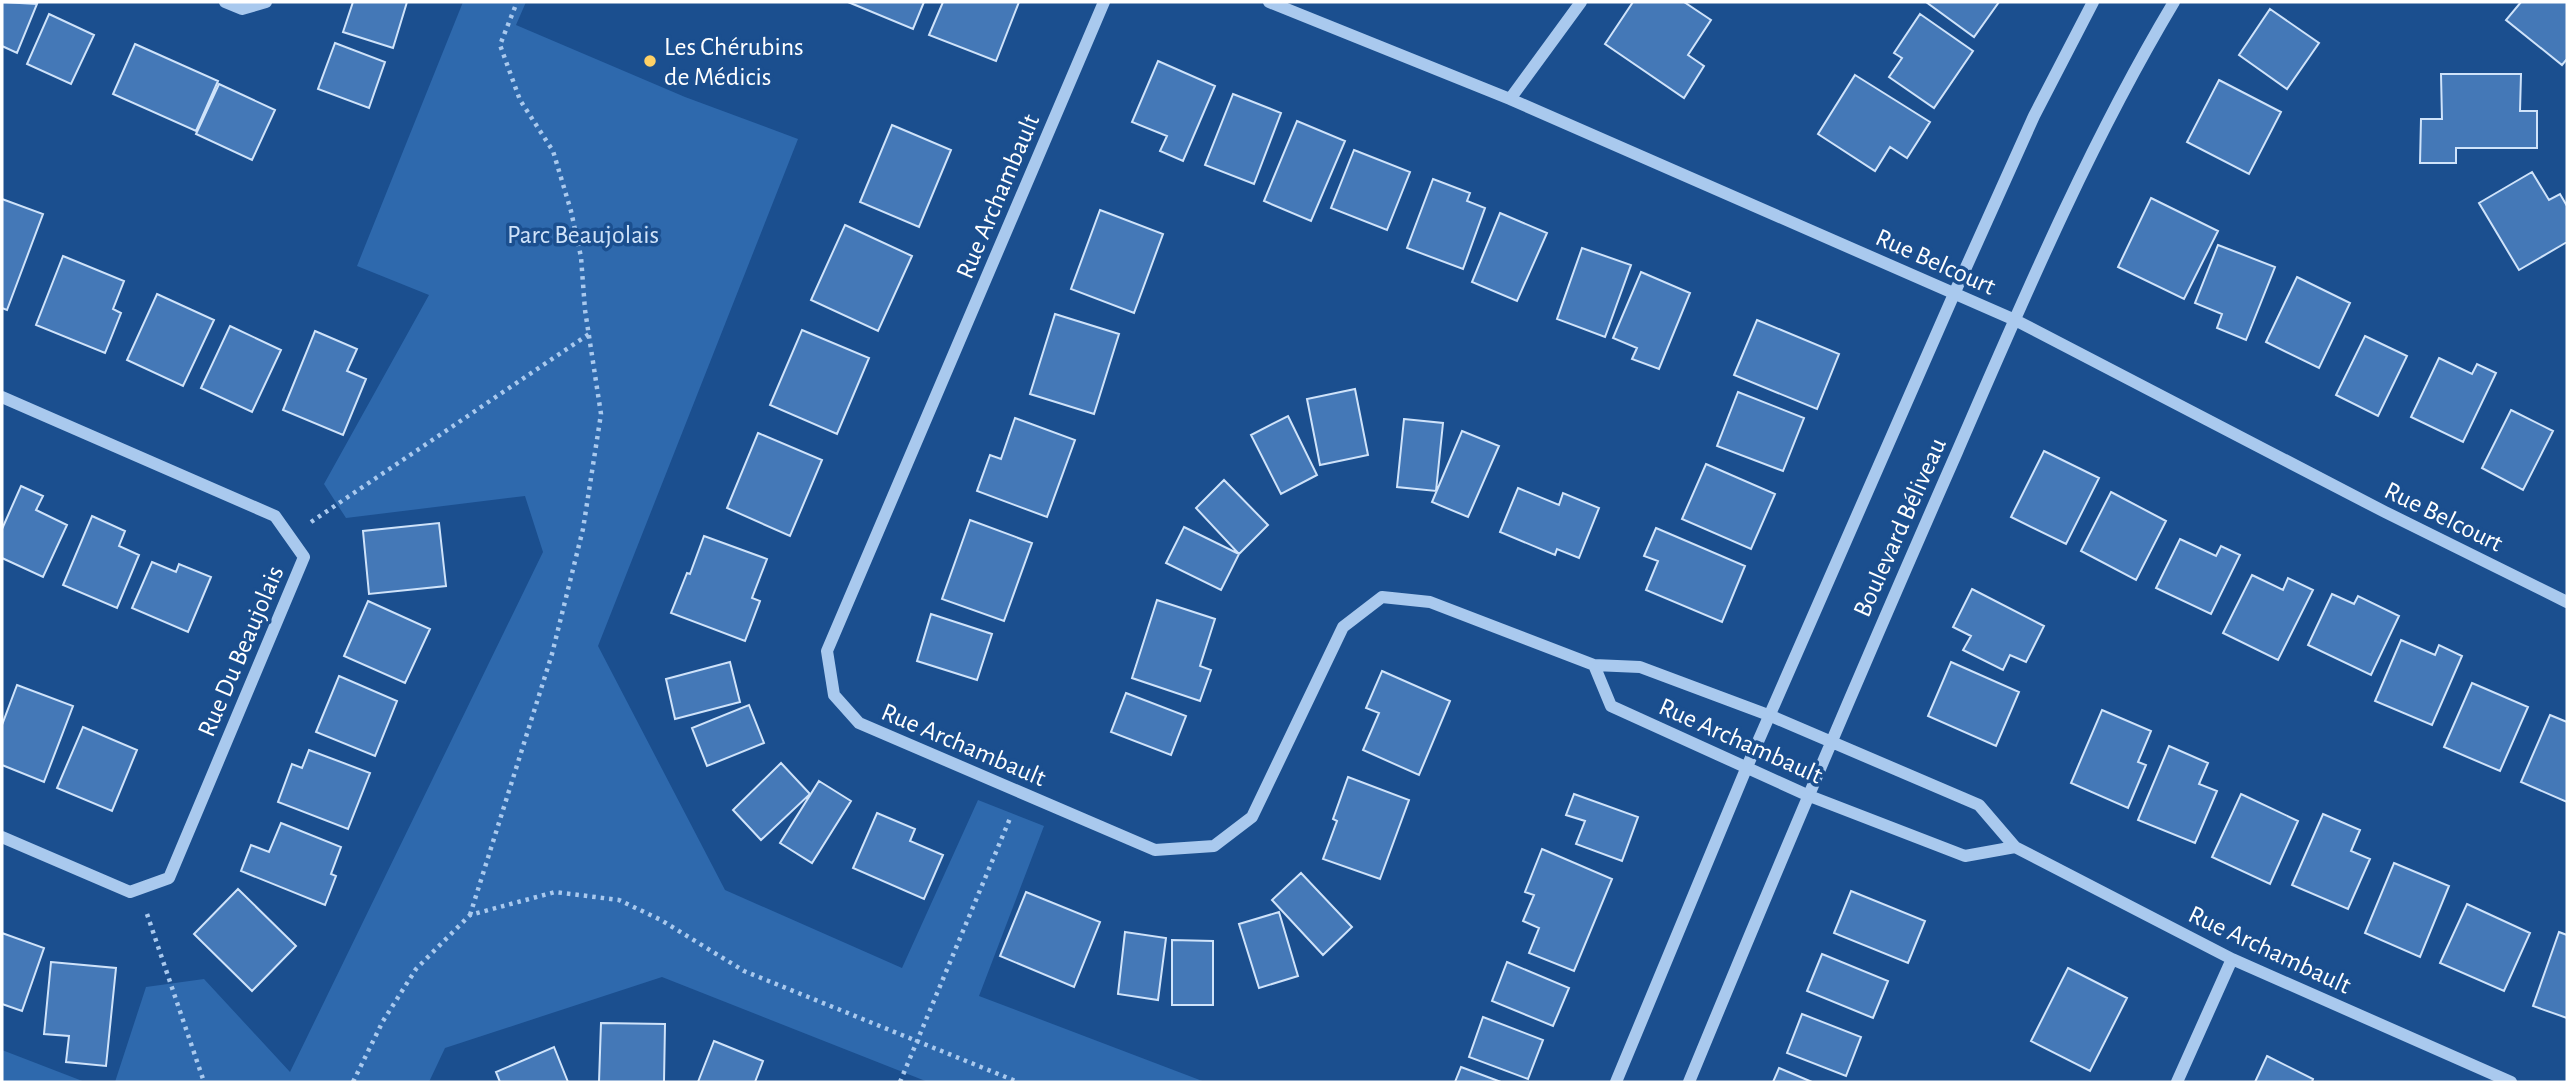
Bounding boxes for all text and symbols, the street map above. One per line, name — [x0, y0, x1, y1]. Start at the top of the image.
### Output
place label: Les Chérubins de Médicis — [664, 34, 804, 90]
marker: Les Chérubins de Médicis — [642, 53, 658, 69]
street label: Rue Archambault — [952, 110, 1044, 282]
park label: Parc Beaujolais — [507, 222, 659, 248]
street label: Rue Belcourt — [1872, 224, 1999, 300]
street label: Boulevard Béliveau — [1849, 434, 1951, 621]
street label: Rue Belcourt — [2380, 477, 2507, 557]
street label: Rue Du Beaujolais — [193, 562, 289, 741]
street label: Rue Archambault — [1655, 693, 1826, 789]
street label: Rue Archambault — [878, 699, 1050, 791]
street label: Rue Archambault — [2184, 901, 2355, 999]

